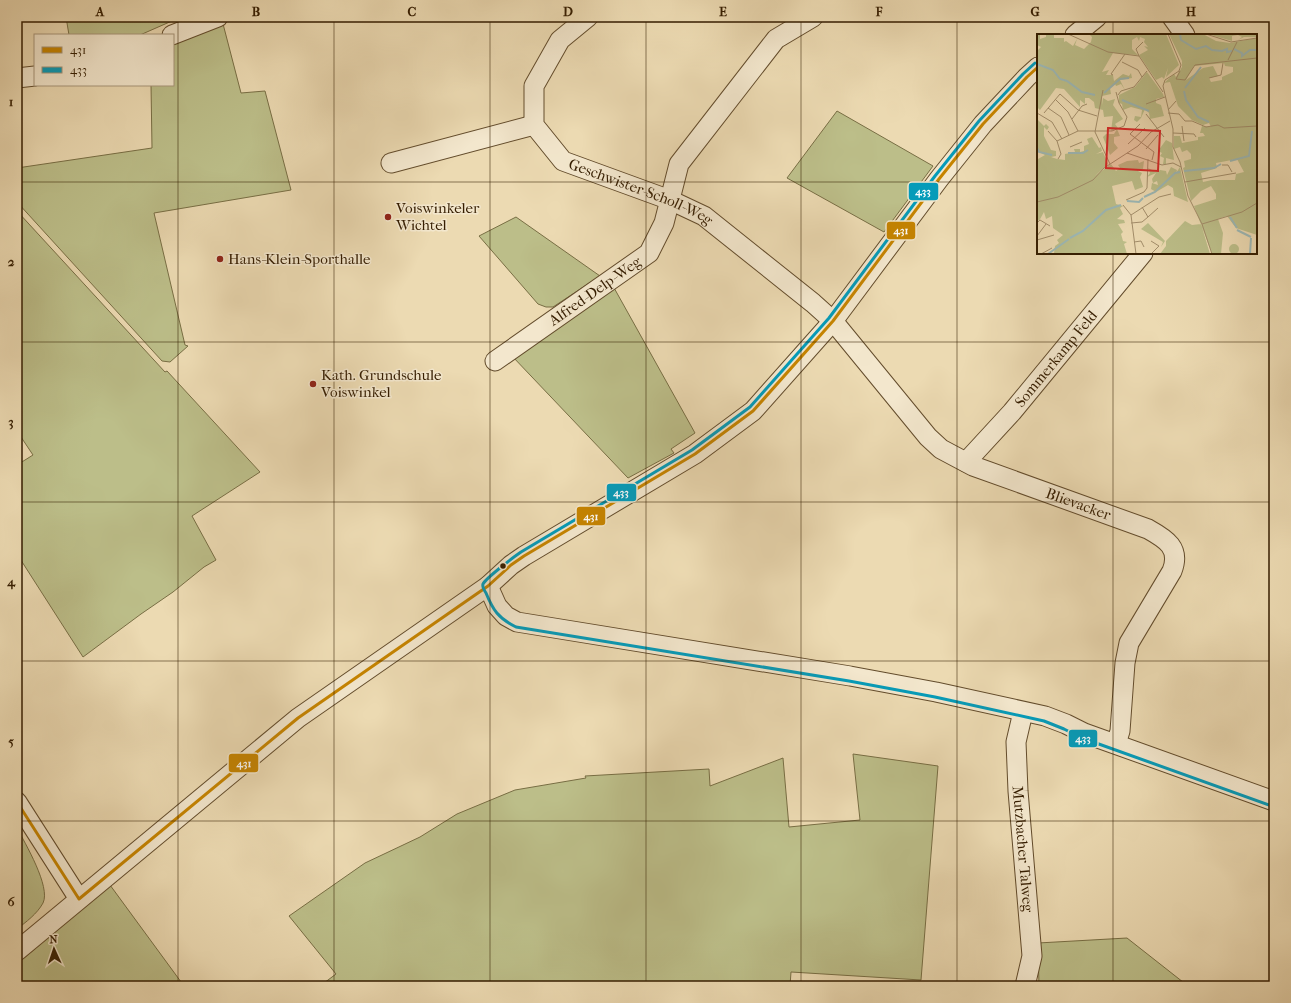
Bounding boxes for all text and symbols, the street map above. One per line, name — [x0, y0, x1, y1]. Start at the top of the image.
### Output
text: A — [95, 4, 105, 19]
text: B — [252, 4, 261, 19]
text: C — [408, 4, 417, 19]
text: D — [563, 4, 573, 19]
text: E — [719, 4, 727, 19]
text: F — [875, 4, 883, 19]
text: G — [1030, 4, 1040, 19]
text: H — [1186, 4, 1197, 19]
legend — [34, 34, 174, 86]
inset map — [1037, 34, 1257, 254]
text: 431 — [70, 43, 86, 57]
text: 433 — [70, 63, 87, 77]
text: 1 — [9, 94, 14, 109]
street label: Geschwister-Scholl-Weg — [566, 155, 718, 229]
line badge: 433 — [908, 182, 939, 201]
text: 433 — [914, 185, 931, 198]
place label: Voiswinkeler Wichtel — [395, 199, 480, 234]
marker: Voiswinkeler Wichtel — [383, 212, 393, 222]
line badge: 431 — [886, 221, 916, 240]
text: 431 — [893, 224, 909, 237]
place label: Hans-Klein-Sporthalle — [228, 250, 371, 268]
street label: Alfred-Delp-Weg — [544, 252, 645, 330]
text: 2 — [8, 254, 15, 269]
marker: Hans-Klein-Sporthalle — [215, 254, 225, 264]
street label: Sommerkamp Feld — [1011, 306, 1102, 411]
place label: Kath. Grundschule Voiswinkel — [320, 366, 442, 401]
marker: Kath. Grundschule Voiswinkel — [308, 379, 318, 389]
text: 3 — [8, 414, 14, 430]
line badge: 433 — [606, 483, 637, 502]
street label: Blievacker — [1043, 484, 1114, 524]
text: 433 — [612, 486, 629, 499]
line badge: 431 — [576, 506, 606, 526]
text: 431 — [583, 510, 599, 523]
unlabelled marker — [498, 561, 508, 571]
text: 4 — [6, 574, 16, 590]
line badge: 433 — [1068, 729, 1098, 748]
text: 433 — [1074, 732, 1091, 745]
text: 5 — [8, 734, 14, 749]
line badge: 431 — [228, 753, 259, 773]
text: 431 — [236, 757, 252, 770]
street label: Mutzbacher Talweg — [1009, 785, 1037, 914]
text: 6 — [7, 894, 15, 909]
north arrow — [34, 929, 74, 969]
text: N — [49, 933, 59, 946]

